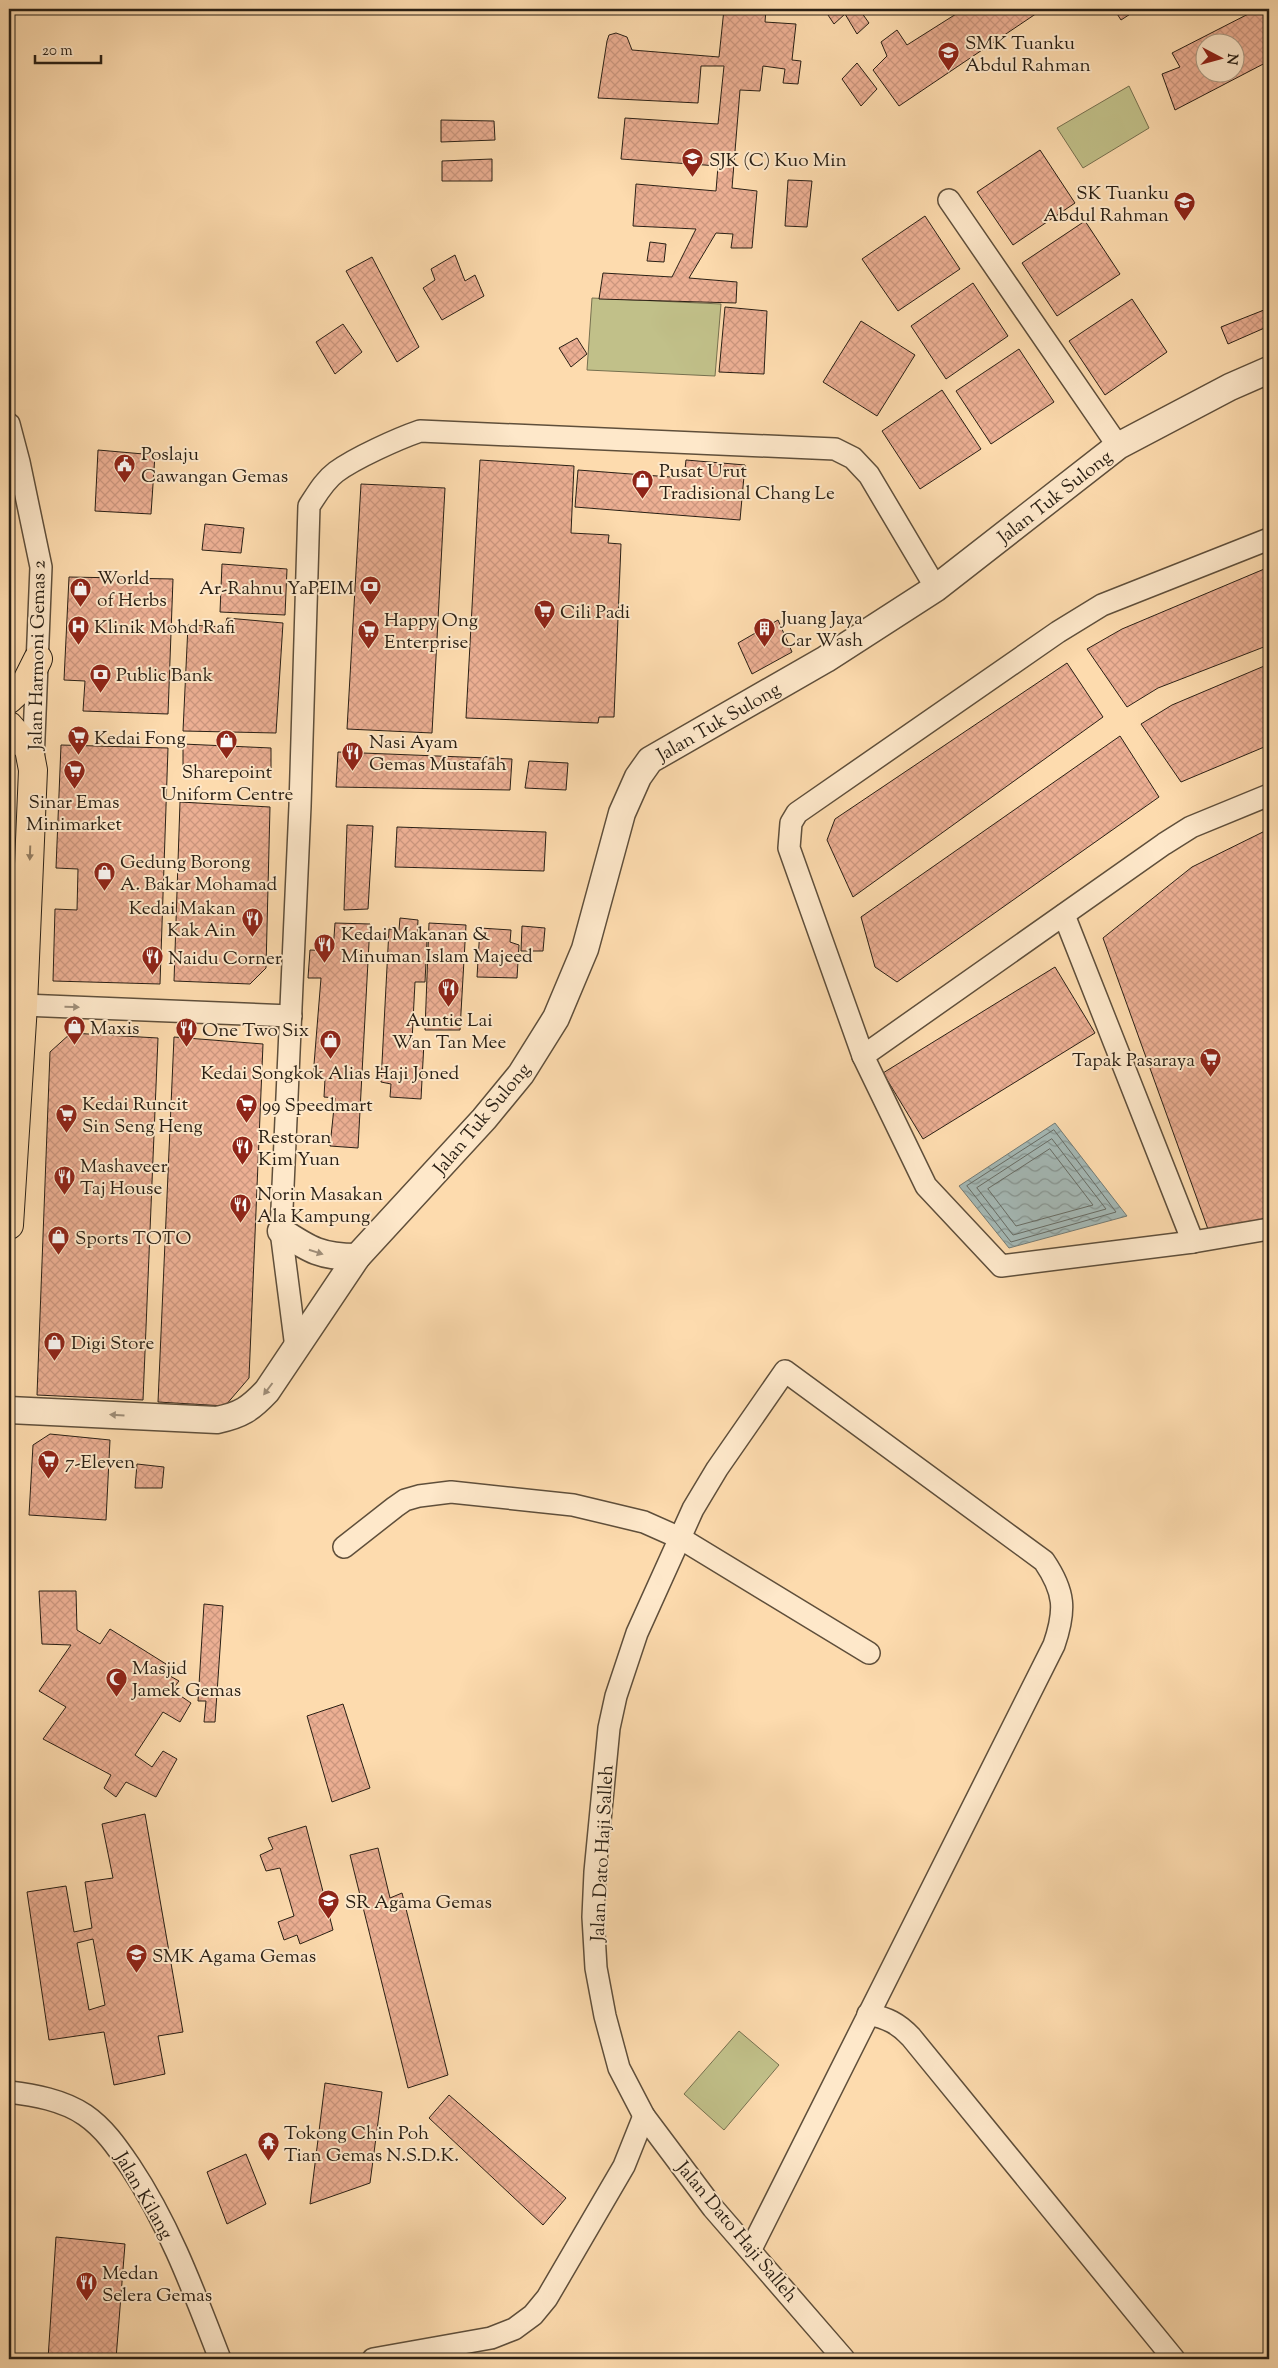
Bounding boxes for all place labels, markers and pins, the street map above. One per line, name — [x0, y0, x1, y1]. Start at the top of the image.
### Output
place label: SMK Tuanku Abdul Rahman — [965, 31, 1091, 80]
school or university icon: SMK Tuanku Abdul Rahman — [937, 41, 961, 72]
school or university icon: SJK (C) Kuo Min — [681, 147, 705, 178]
place label: SJK (C) Kuo Min — [709, 148, 847, 175]
place label: SK Tuanku Abdul Rahman — [1043, 181, 1169, 230]
school or university icon: SK Tuanku Abdul Rahman — [1173, 191, 1197, 222]
place label: Poslaju Cawangan Gemas — [141, 442, 288, 491]
public building icon: Poslaju Cawangan Gemas — [113, 452, 137, 483]
place label: Pusat Urut Tradisional Chang Le — [659, 459, 835, 508]
shop icon: Pusat Urut Tradisional Chang Le — [631, 469, 655, 500]
place label: World of Herbs — [97, 566, 167, 615]
bank icon: Ar-Rahnu YaPEIM — [358, 575, 382, 606]
shop icon: World of Herbs — [69, 576, 93, 607]
place label: Ar-Rahnu YaPEIM — [199, 576, 355, 603]
supermarket icon: Cili Padi — [532, 599, 556, 630]
place label: Cili Padi — [560, 600, 630, 627]
place label: Juang Jaya Car Wash — [780, 606, 863, 655]
place label: Happy Ong Enterprise — [384, 608, 478, 657]
hospital icon: Klinik Mohd Rafi — [66, 614, 90, 645]
place label: Klinik Mohd Rafi — [94, 615, 235, 642]
building icon: Juang Jaya Car Wash — [753, 616, 777, 647]
supermarket icon: Happy Ong Enterprise — [356, 618, 380, 649]
bank icon: Public Bank — [88, 662, 112, 693]
place label: Public Bank — [116, 663, 214, 690]
supermarket icon: Kedai Fong — [66, 725, 90, 756]
place label: Kedai Fong — [94, 726, 186, 753]
shop icon: Sharepoint Uniform Centre — [215, 728, 239, 759]
place label: Nasi Ayam Gemas Mustafah — [369, 730, 507, 779]
restaurant icon: Nasi Ayam Gemas Mustafah — [341, 740, 365, 771]
supermarket icon: Sinar Emas Minimarket — [62, 758, 86, 789]
place label: Sharepoint Uniform Centre — [161, 760, 294, 809]
place label: Sinar Emas Minimarket — [26, 790, 122, 839]
place label: Gedung Borong A. Bakar Mohamad — [120, 850, 278, 899]
shop icon: Gedung Borong A. Bakar Mohamad — [92, 860, 116, 891]
place label: Kedai Makan Kak Ain — [129, 896, 236, 945]
restaurant icon: Kedai Makan Kak Ain — [240, 906, 264, 937]
place label: Kedai Makanan & Minuman Islam Majeed — [341, 922, 533, 971]
restaurant icon: Kedai Makanan & Minuman Islam Majeed — [313, 932, 337, 963]
restaurant icon: Naidu Corner — [140, 945, 164, 976]
place label: Naidu Corner — [168, 946, 282, 973]
restaurant icon: Auntie Lai Wan Tan Mee — [437, 976, 461, 1007]
place label: Auntie Lai Wan Tan Mee — [392, 1008, 506, 1057]
shop icon: Maxis — [62, 1015, 86, 1046]
place label: Maxis — [90, 1016, 140, 1043]
restaurant icon: One Two Six — [174, 1017, 198, 1048]
place label: One Two Six — [202, 1018, 309, 1045]
shop icon: Kedai Songkok Alias Haji Joned — [318, 1029, 342, 1060]
supermarket icon: Tapak Pasaraya — [1199, 1047, 1223, 1078]
place label: Tapak Pasaraya — [1072, 1048, 1195, 1075]
place label: Kedai Songkok Alias Haji Joned — [201, 1061, 460, 1088]
place label: Kedai Runcit Sin Seng Heng — [82, 1092, 203, 1141]
supermarket icon: 99 Speedmart — [234, 1092, 258, 1123]
place label: 99 Speedmart — [262, 1093, 373, 1120]
supermarket icon: Kedai Runcit Sin Seng Heng — [54, 1102, 78, 1133]
place label: Restoran Kim Yuan — [258, 1125, 340, 1174]
restaurant icon: Restoran Kim Yuan — [230, 1135, 254, 1166]
place label: Mashaveer Taj House — [80, 1154, 168, 1203]
restaurant icon: Mashaveer Taj House — [52, 1164, 76, 1195]
place label: Norin Masakan Ala Kampung — [257, 1182, 383, 1231]
restaurant icon: Norin Masakan Ala Kampung — [229, 1192, 253, 1223]
shop icon: Sports TOTO — [47, 1225, 71, 1256]
place label: Sports TOTO — [75, 1226, 192, 1253]
shop icon: Digi Store — [43, 1330, 67, 1361]
place label: Digi Store — [71, 1331, 154, 1358]
supermarket icon: 7-Eleven — [37, 1449, 61, 1480]
place label: 7-Eleven — [65, 1450, 135, 1477]
place label: Masjid Jamek Gemas — [131, 1656, 241, 1705]
mosque icon: Masjid Jamek Gemas — [104, 1666, 128, 1697]
school or university icon: SR Agama Gemas — [317, 1889, 341, 1920]
place label: SR Agama Gemas — [345, 1890, 492, 1917]
school or university icon: SMK Agama Gemas — [124, 1943, 148, 1974]
place label: SMK Agama Gemas — [152, 1944, 316, 1971]
place label: Tokong Chin Poh Tian Gemas N.S.D.K. — [284, 2121, 459, 2170]
temple icon: Tokong Chin Poh Tian Gemas N.S.D.K. — [256, 2131, 280, 2162]
place label: Medan Selera Gemas — [102, 2261, 212, 2310]
restaurant icon: Medan Selera Gemas — [74, 2271, 98, 2302]

